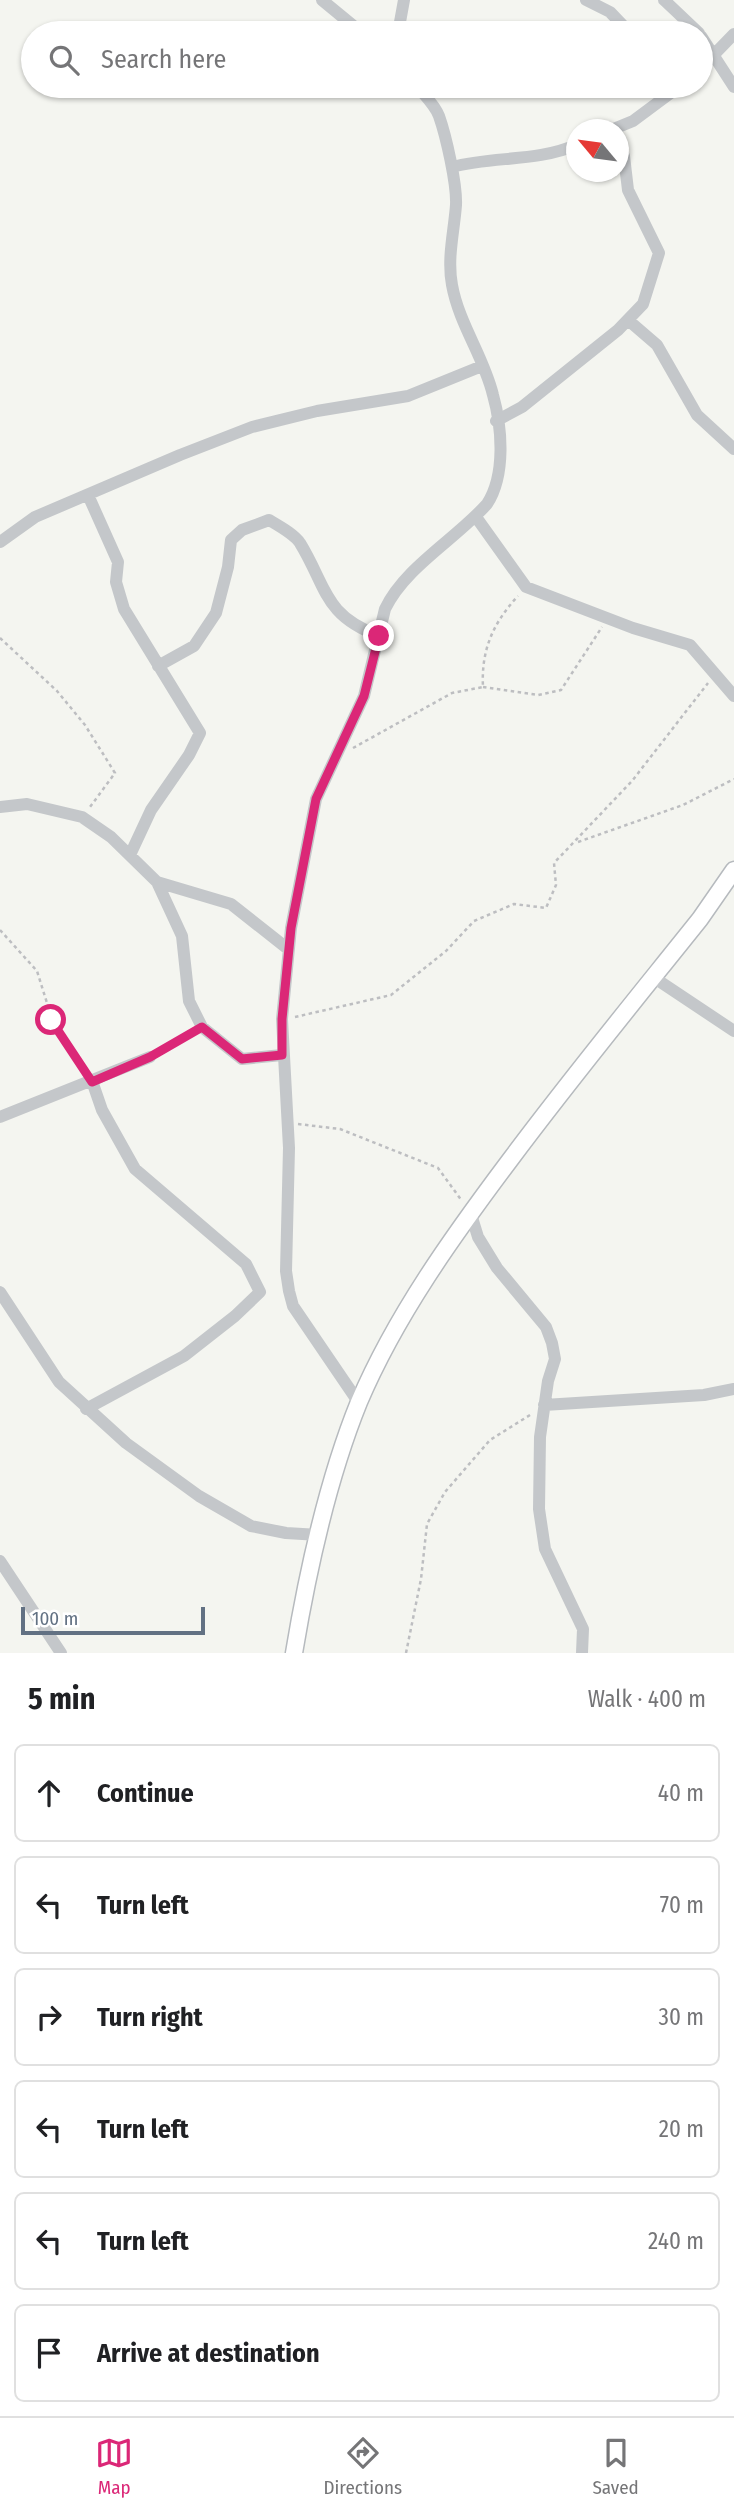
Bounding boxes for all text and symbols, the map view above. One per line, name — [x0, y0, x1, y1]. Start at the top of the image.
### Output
search box — [21, 21, 713, 98]
icon: search — [45, 41, 83, 79]
text: Search here — [101, 44, 226, 75]
north arrow — [566, 119, 629, 182]
route end — [363, 620, 394, 651]
route start — [35, 1004, 66, 1035]
scale bar — [21, 1604, 205, 1636]
text: 100 m — [32, 1607, 78, 1630]
text: 5 min — [28, 1681, 95, 1717]
text: Walk · 400 m — [588, 1685, 706, 1713]
icon: ahead — [30, 1774, 68, 1812]
text: Continue — [97, 1778, 194, 1809]
text: 40 m — [658, 1779, 704, 1807]
icon: left — [30, 1886, 68, 1924]
text: Turn left — [97, 1890, 189, 1921]
text: 70 m — [660, 1891, 704, 1919]
icon: right — [30, 1998, 68, 2036]
text: Turn right — [97, 2002, 203, 2033]
text: 30 m — [659, 2003, 704, 2031]
icon: left — [30, 2110, 68, 2148]
text: Turn left — [97, 2114, 189, 2145]
text: 20 m — [659, 2115, 704, 2143]
icon: left — [30, 2222, 68, 2260]
text: Turn left — [97, 2226, 189, 2257]
text: 240 m — [648, 2227, 704, 2255]
icon: arrive — [30, 2334, 68, 2372]
text: Arrive at destination — [97, 2338, 320, 2369]
tab: Map — [95, 2434, 133, 2499]
tab: Directions — [323, 2434, 402, 2499]
tab: Saved — [592, 2434, 639, 2499]

